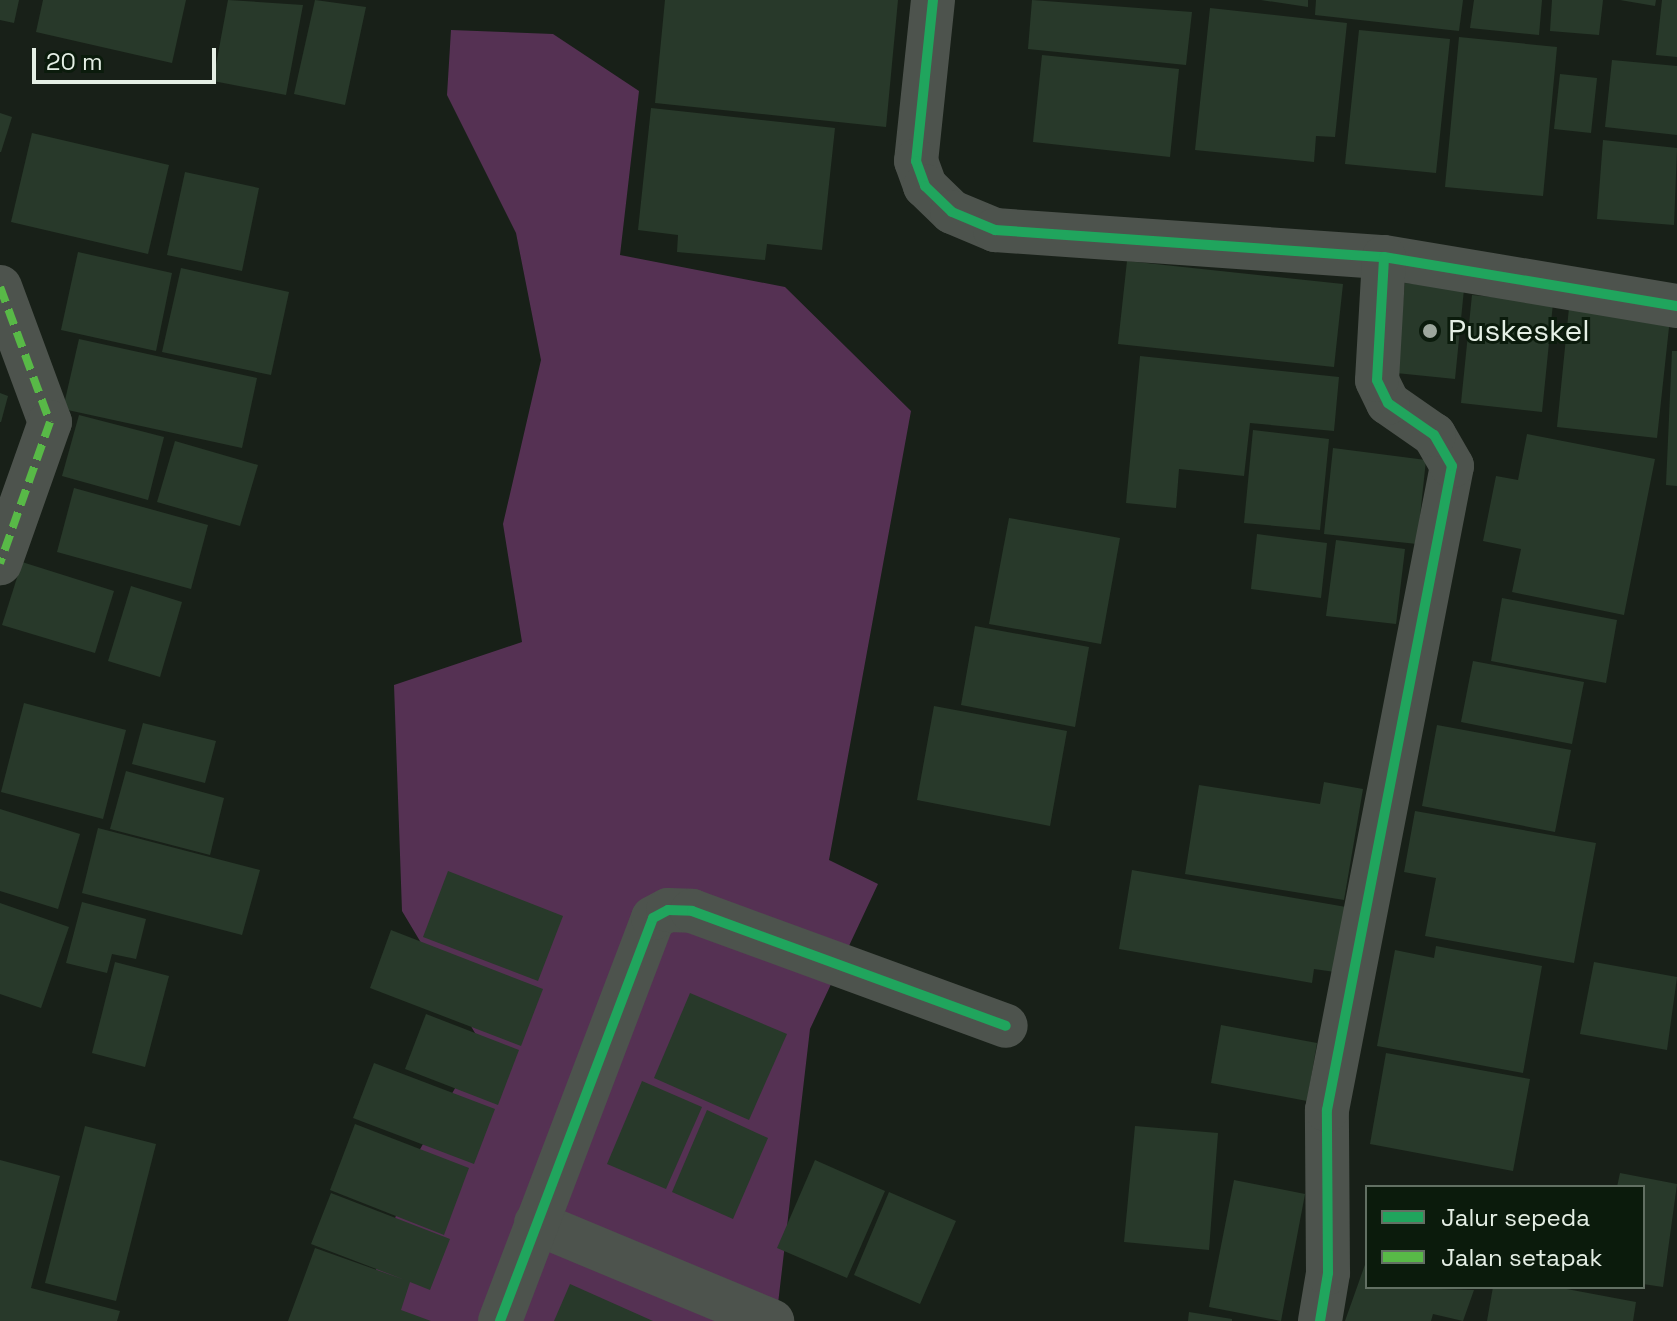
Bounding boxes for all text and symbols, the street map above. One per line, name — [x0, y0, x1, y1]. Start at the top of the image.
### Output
scale bar — [36, 32, 220, 82]
text: 20 m — [46, 46, 103, 77]
place label: Puskeskel — [1448, 313, 1590, 349]
marker: Puskeskel — [1419, 320, 1441, 342]
legend — [1365, 1185, 1645, 1289]
text: Jalur sepeda — [1441, 1202, 1590, 1233]
text: Jalan setapak — [1441, 1242, 1602, 1273]

